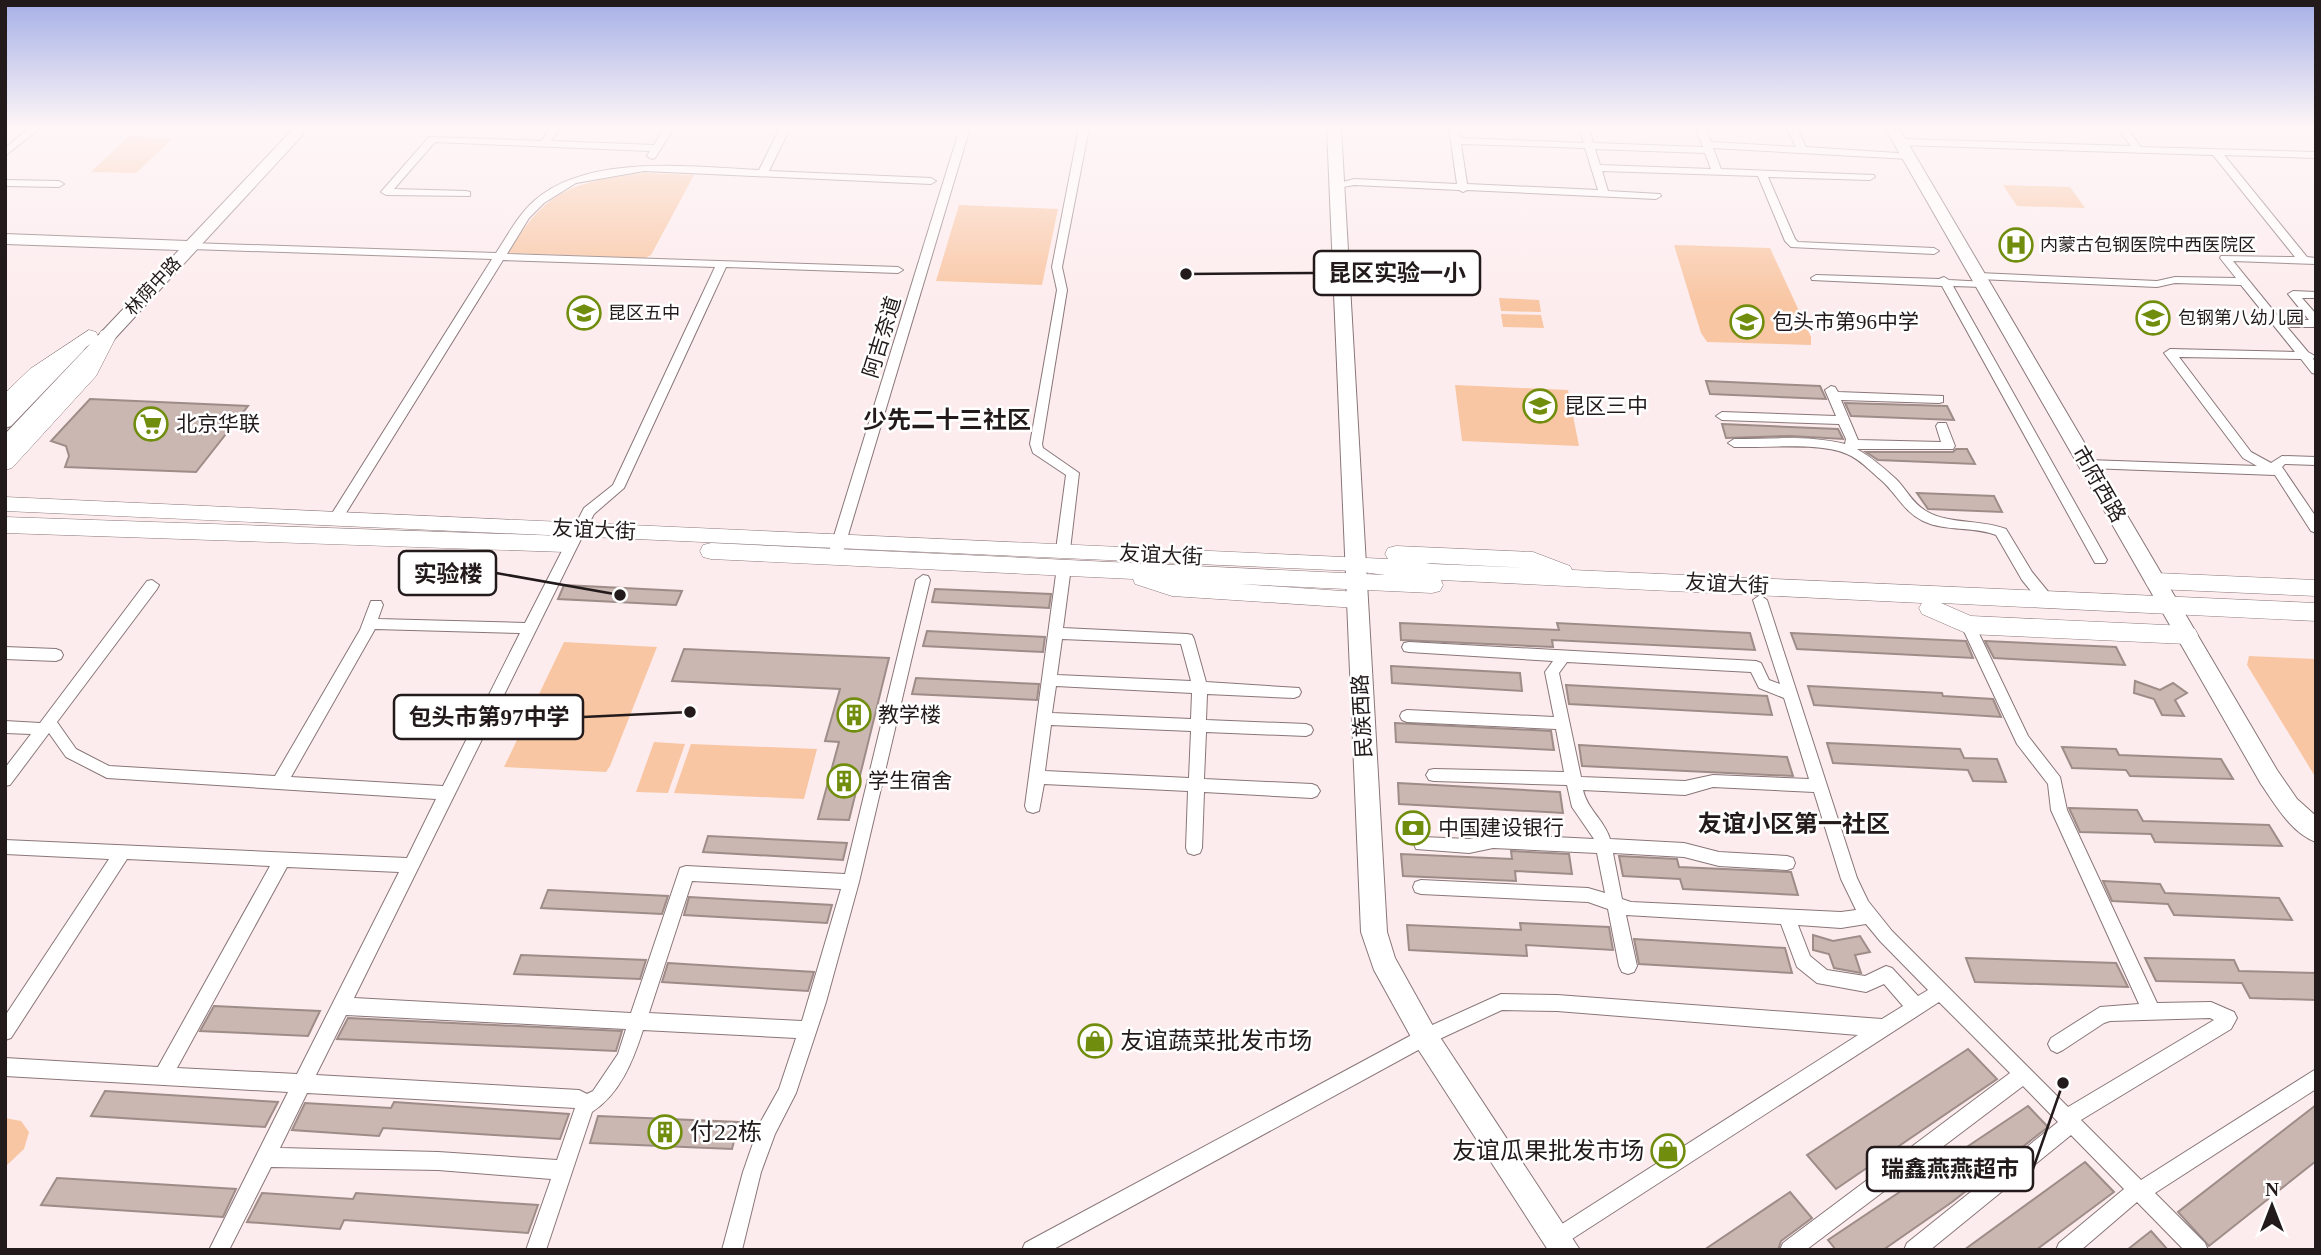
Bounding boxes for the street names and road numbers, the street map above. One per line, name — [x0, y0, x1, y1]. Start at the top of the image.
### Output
street label: 林荫中路 — [121, 253, 185, 319]
street label: 阿吉奈道 — [858, 293, 906, 381]
street label: 市府西路 — [2068, 442, 2130, 526]
street label: 友谊大街 — [551, 516, 637, 544]
street label: 友谊大街 — [1118, 541, 1204, 569]
street label: 友谊大街 — [1684, 570, 1770, 598]
street label: 民族西路 — [1348, 673, 1376, 759]

